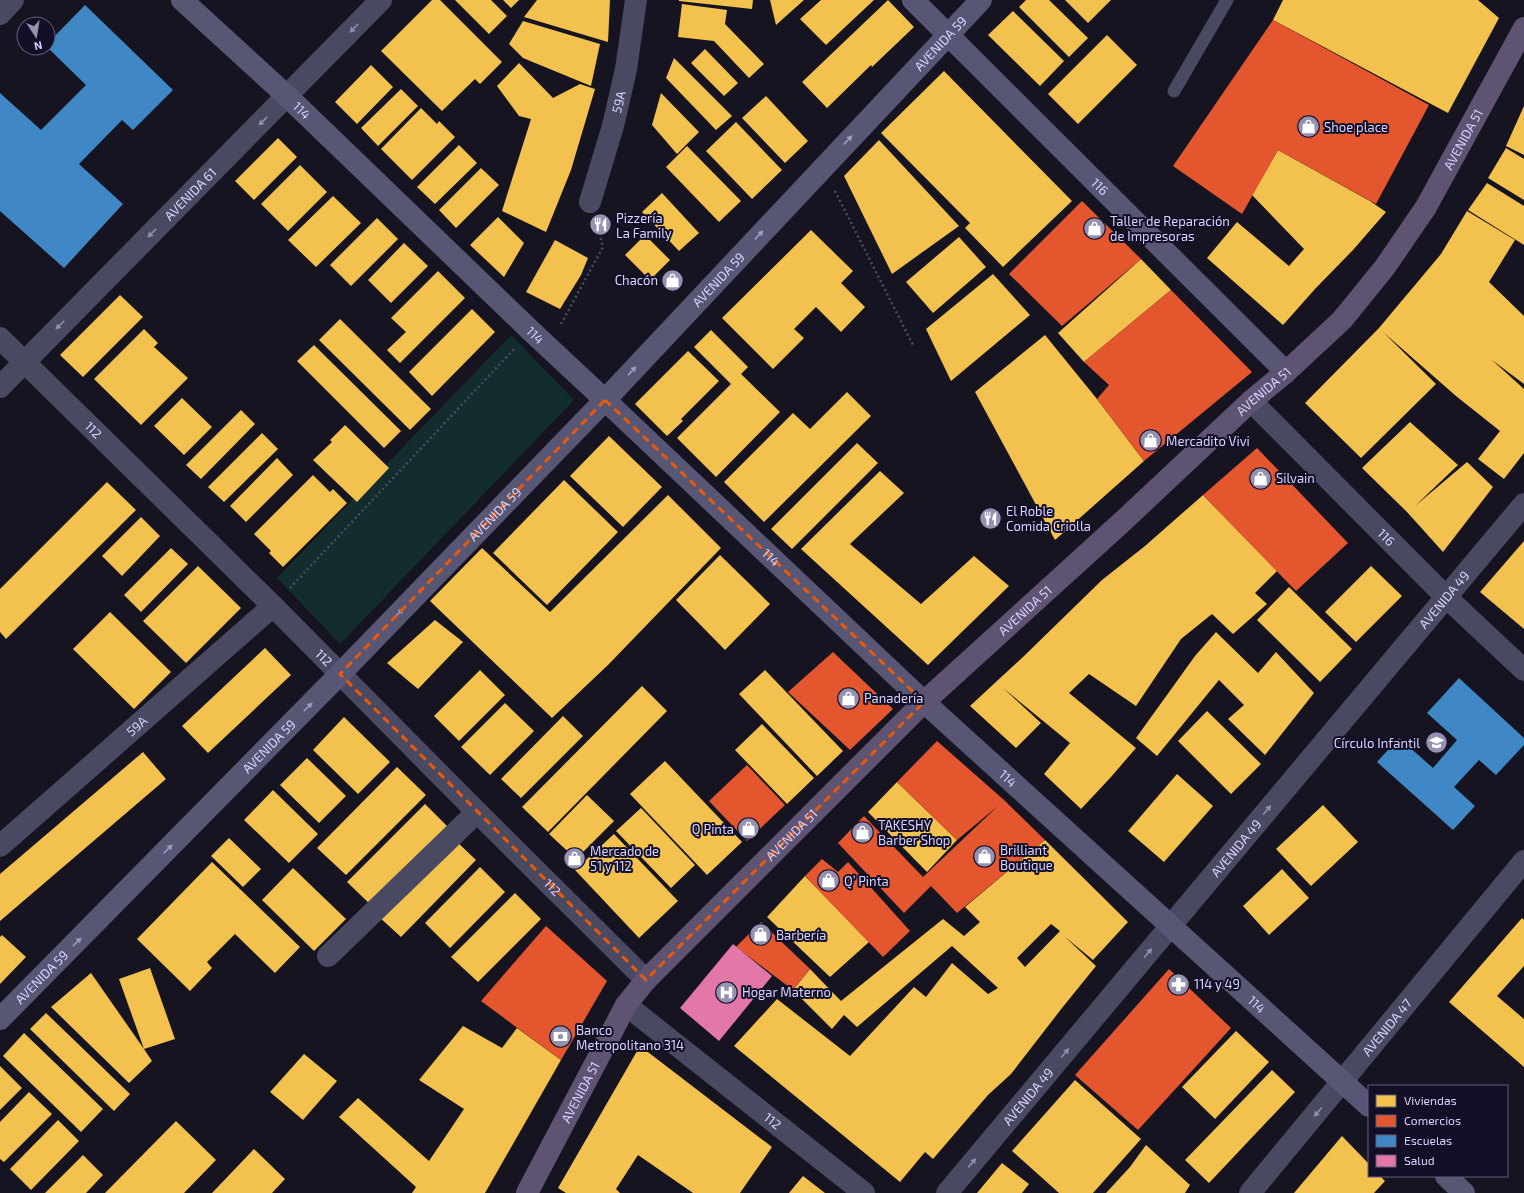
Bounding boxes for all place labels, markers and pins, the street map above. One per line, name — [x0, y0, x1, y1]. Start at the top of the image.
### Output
shop icon: Shoe place — [1295, 114, 1321, 140]
place label: Shoe place — [1324, 119, 1388, 135]
place label: Pizzería La Family — [616, 210, 672, 241]
restaurant icon: Pizzería La Family — [587, 212, 613, 238]
place label: Taller de Reparación de Impresoras — [1110, 213, 1230, 244]
shop icon: Taller de Reparación de Impresoras — [1081, 215, 1107, 241]
shop icon: Chacón — [660, 267, 686, 293]
place label: Chacón — [615, 272, 658, 288]
shop icon: Mercadito Vivi — [1138, 428, 1164, 454]
place label: Mercadito Vivi — [1166, 433, 1250, 449]
shop icon: Silvain — [1248, 465, 1274, 491]
place label: Silvain — [1276, 470, 1315, 486]
place label: El Roble Comida Criolla — [1006, 503, 1091, 534]
restaurant icon: El Roble Comida Criolla — [978, 505, 1004, 531]
shop icon: Panadería — [835, 685, 861, 711]
place label: Panadería — [864, 690, 923, 706]
school or university icon: Círculo Infantil — [1423, 730, 1449, 756]
place label: Círculo Infantil — [1334, 735, 1420, 751]
shop icon: Q Pinta — [736, 816, 762, 842]
place label: TAKESHY Barber Shop — [878, 817, 950, 848]
shop icon: TAKESHY Barber Shop — [850, 819, 876, 845]
place label: Q Pinta — [692, 821, 734, 837]
place label: Brilliant Boutique — [1000, 842, 1053, 873]
place label: Mercado de 51 y 112 — [590, 843, 659, 874]
shop icon: Brilliant Boutique — [971, 844, 997, 870]
shop icon: Mercado de 51 y 112 — [561, 845, 587, 871]
shop icon: Q’ Pinta — [816, 868, 842, 894]
place label: Q’ Pinta — [844, 873, 889, 889]
shop icon: Barbería — [748, 922, 774, 948]
place label: Barbería — [776, 927, 826, 943]
pharmacy icon: 114 y 49 — [1166, 971, 1192, 997]
place label: 114 y 49 — [1194, 976, 1240, 992]
hospital icon: Hogar Materno — [713, 979, 739, 1005]
place label: Hogar Materno — [742, 984, 831, 1000]
place label: Banco Metropolitano 314 — [576, 1022, 684, 1053]
bank icon: Banco Metropolitano 314 — [547, 1024, 573, 1050]

